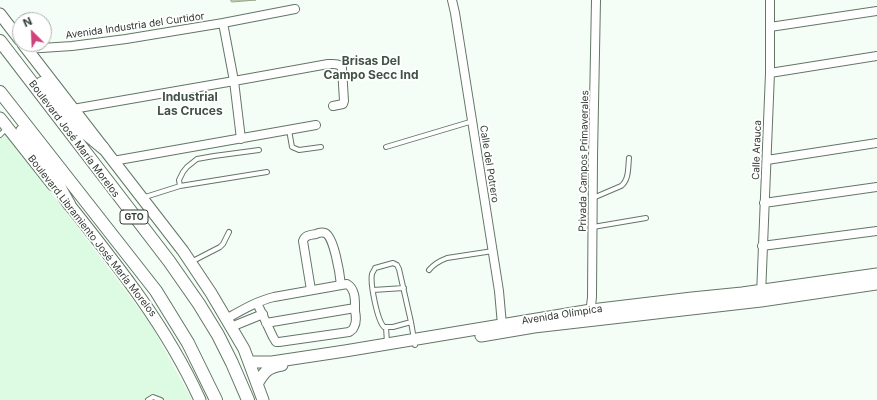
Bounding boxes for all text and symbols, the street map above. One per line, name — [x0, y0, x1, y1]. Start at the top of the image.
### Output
street label: Avenida Industria del Curtidor — [65, 10, 205, 42]
north arrow — [12, 12, 52, 52]
text: N — [21, 14, 34, 30]
district label: Brisas Del Campo Secc Ind — [324, 54, 418, 82]
street label: Boulevard José María Morelos — [26, 78, 122, 200]
district label: Industrial Las Cruces — [157, 90, 223, 118]
street label: Privada Campos Primaverales — [577, 90, 591, 232]
street label: Calle Arauca — [750, 120, 764, 180]
street label: Calle del Potrero — [477, 124, 501, 204]
street label: Boulevard Libramiento José María Morelos — [25, 153, 159, 319]
road number: GTO — [120, 210, 148, 224]
street label: Avenida Olímpica — [521, 303, 603, 327]

